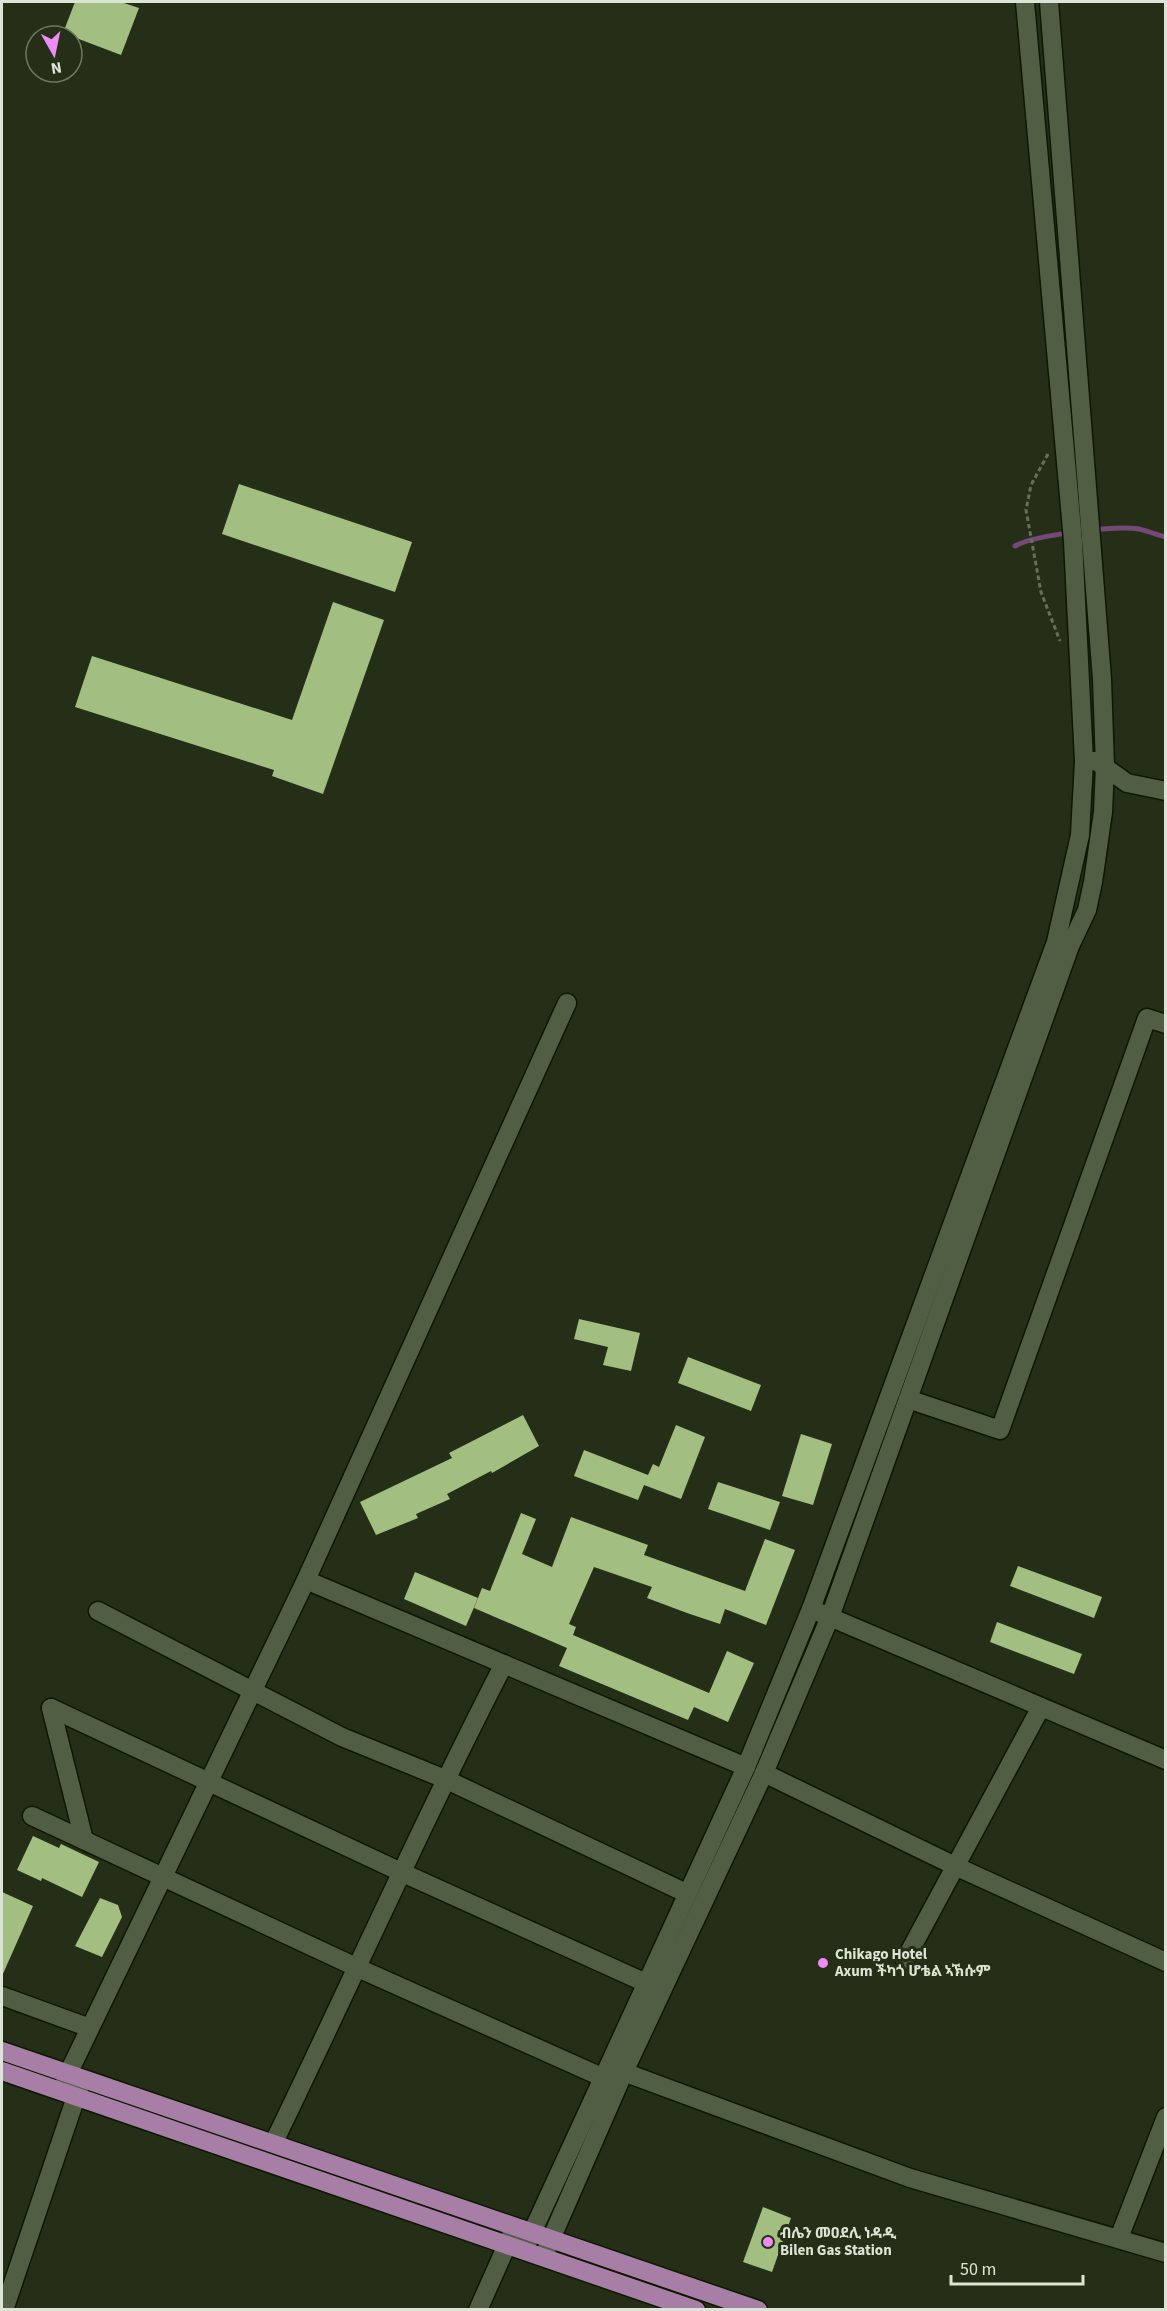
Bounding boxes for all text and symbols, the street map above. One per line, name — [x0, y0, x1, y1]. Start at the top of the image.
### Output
north arrow — [24, 24, 84, 84]
text: N — [49, 56, 63, 80]
place label: Chikago Hotel Axum ችካጎ ሆቴል ኣኽሱም — [834, 1944, 991, 1982]
marker: Chikago Hotel Axum ችካጎ ሆቴል ኣኽሱም — [816, 1956, 830, 1970]
place label: ብሌን መዐደሊ ነዳዲ Bilen Gas Station — [780, 2223, 897, 2261]
marker: ብሌን መዐደሊ ነዳዲ Bilen Gas Station — [761, 2235, 775, 2249]
scale bar — [951, 2248, 1083, 2286]
text: 50 m — [960, 2257, 996, 2282]

